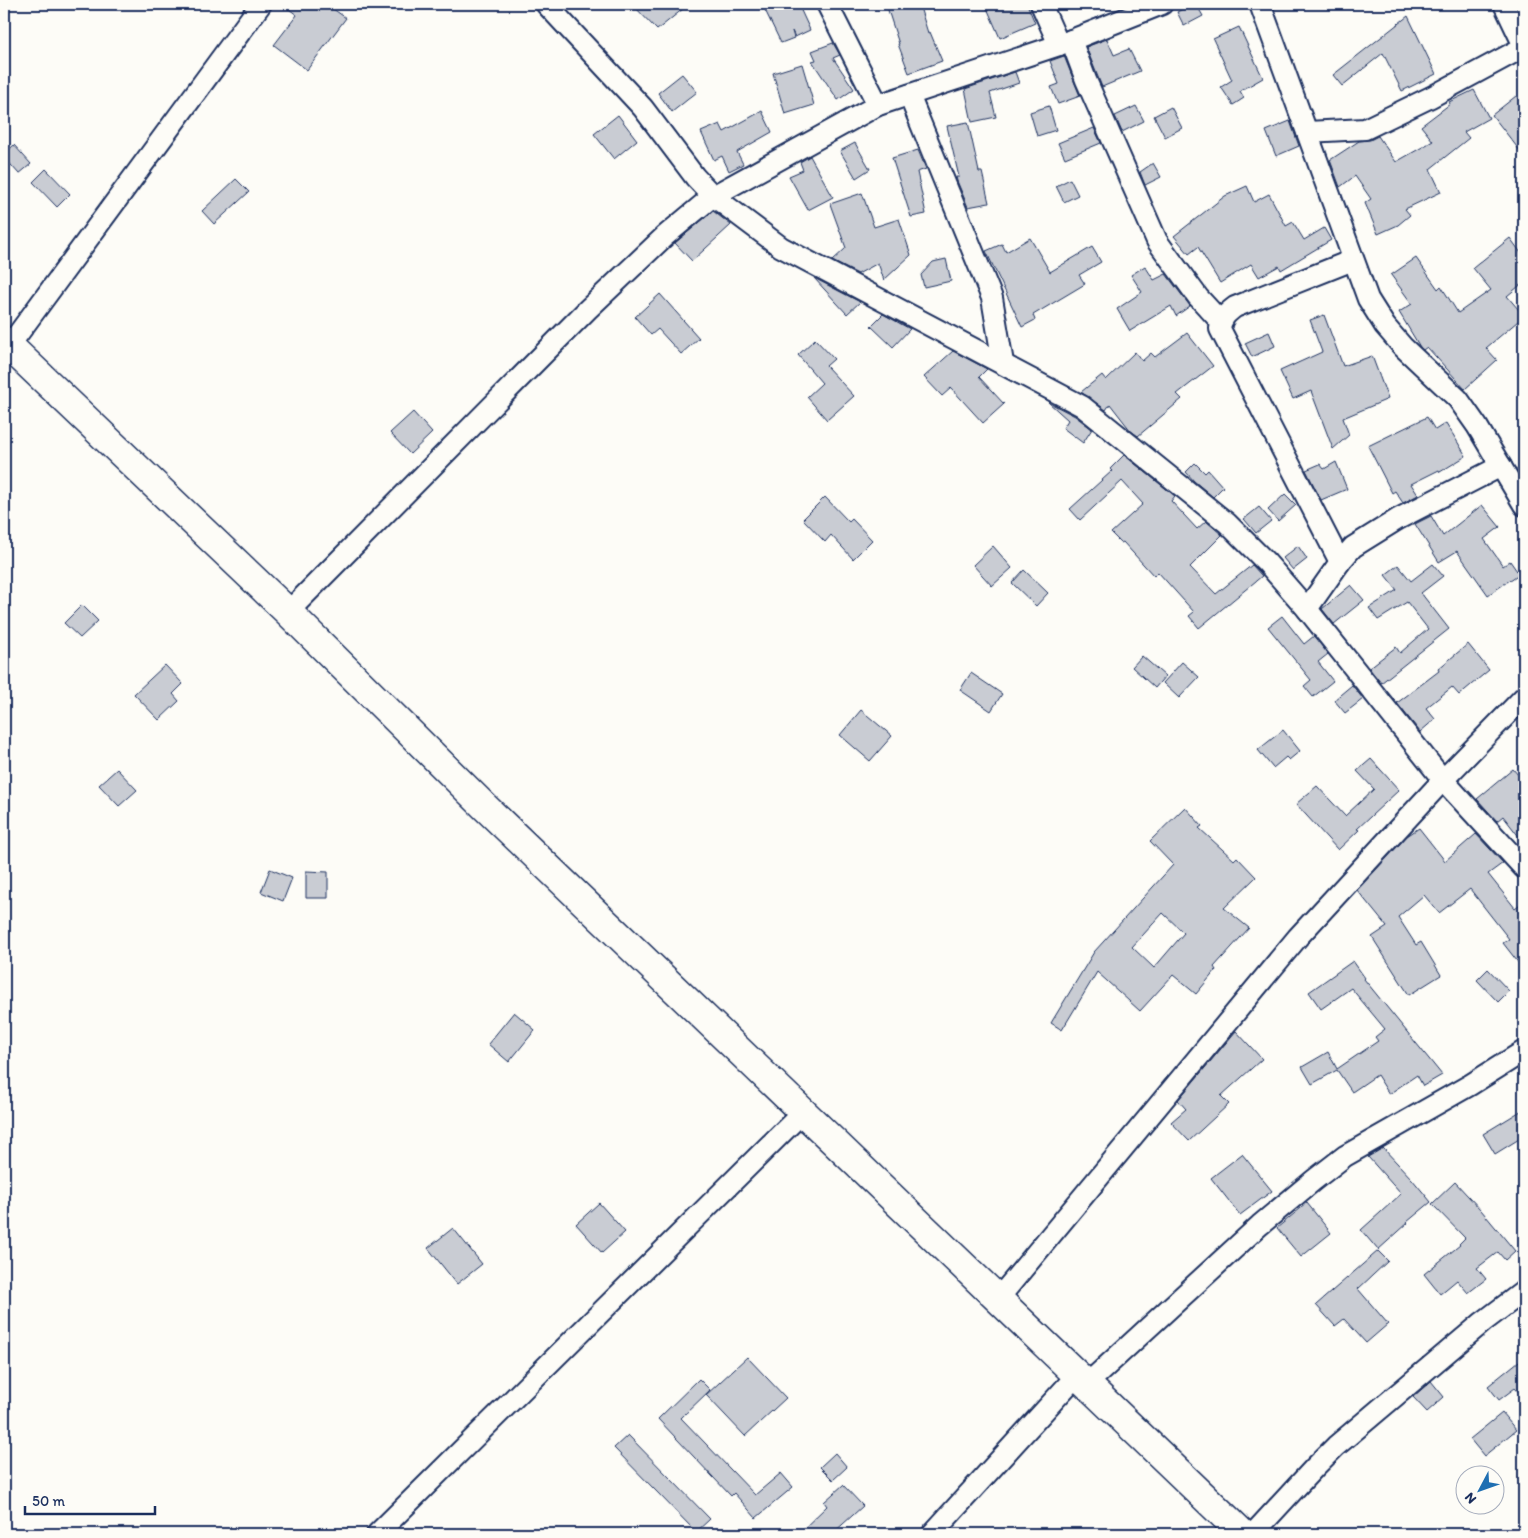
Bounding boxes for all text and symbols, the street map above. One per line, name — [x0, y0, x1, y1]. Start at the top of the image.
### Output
north arrow — [1456, 1466, 1506, 1516]
scale bar — [25, 1483, 155, 1515]
text: N — [1461, 1489, 1480, 1507]
text: 50 m — [32, 1492, 65, 1510]

